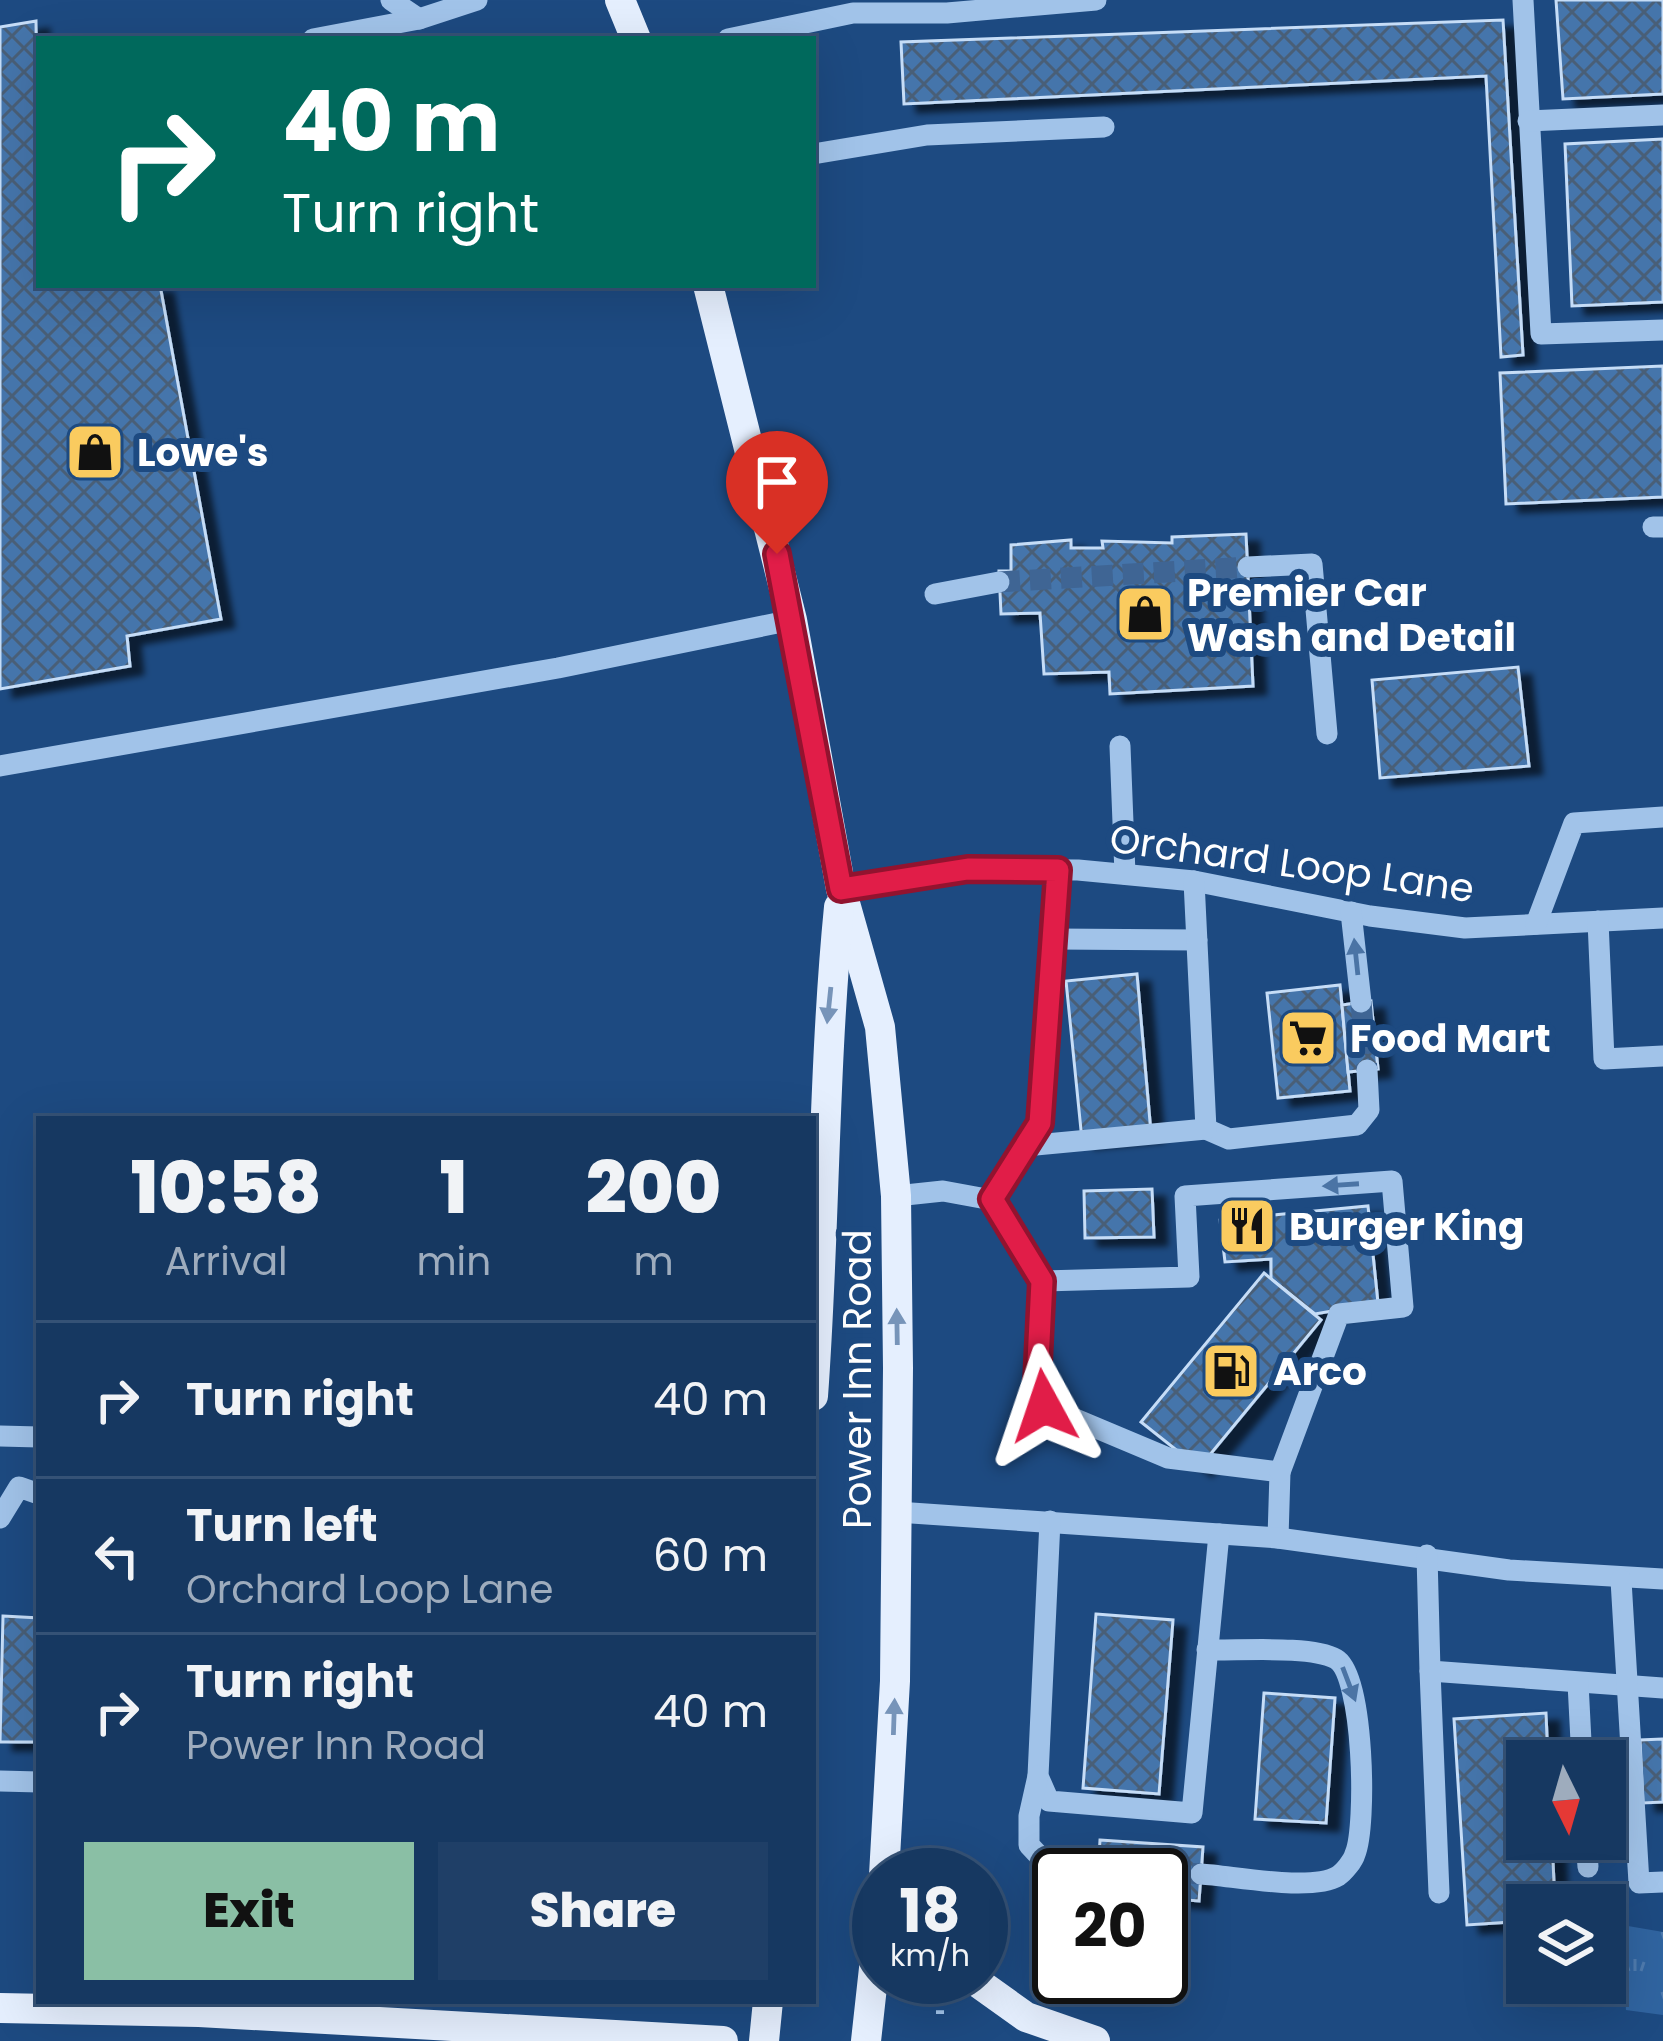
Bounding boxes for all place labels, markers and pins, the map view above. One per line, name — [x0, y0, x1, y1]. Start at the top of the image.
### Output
shop icon: Lowe's — [64, 421, 126, 483]
place label: Lowe's — [137, 425, 269, 480]
pin — [726, 431, 828, 554]
place label: Premier Car Wash and Detail — [1187, 565, 1516, 665]
shop icon: Premier Car Wash and Detail — [1114, 583, 1176, 645]
supermarket icon: Food Mart — [1277, 1007, 1339, 1069]
place label: Food Mart — [1350, 1011, 1551, 1066]
restaurant icon: Burger King — [1216, 1195, 1278, 1257]
place label: Burger King — [1289, 1199, 1525, 1254]
fuel station icon: Arco — [1200, 1340, 1262, 1402]
place label: Arco — [1273, 1344, 1367, 1399]

